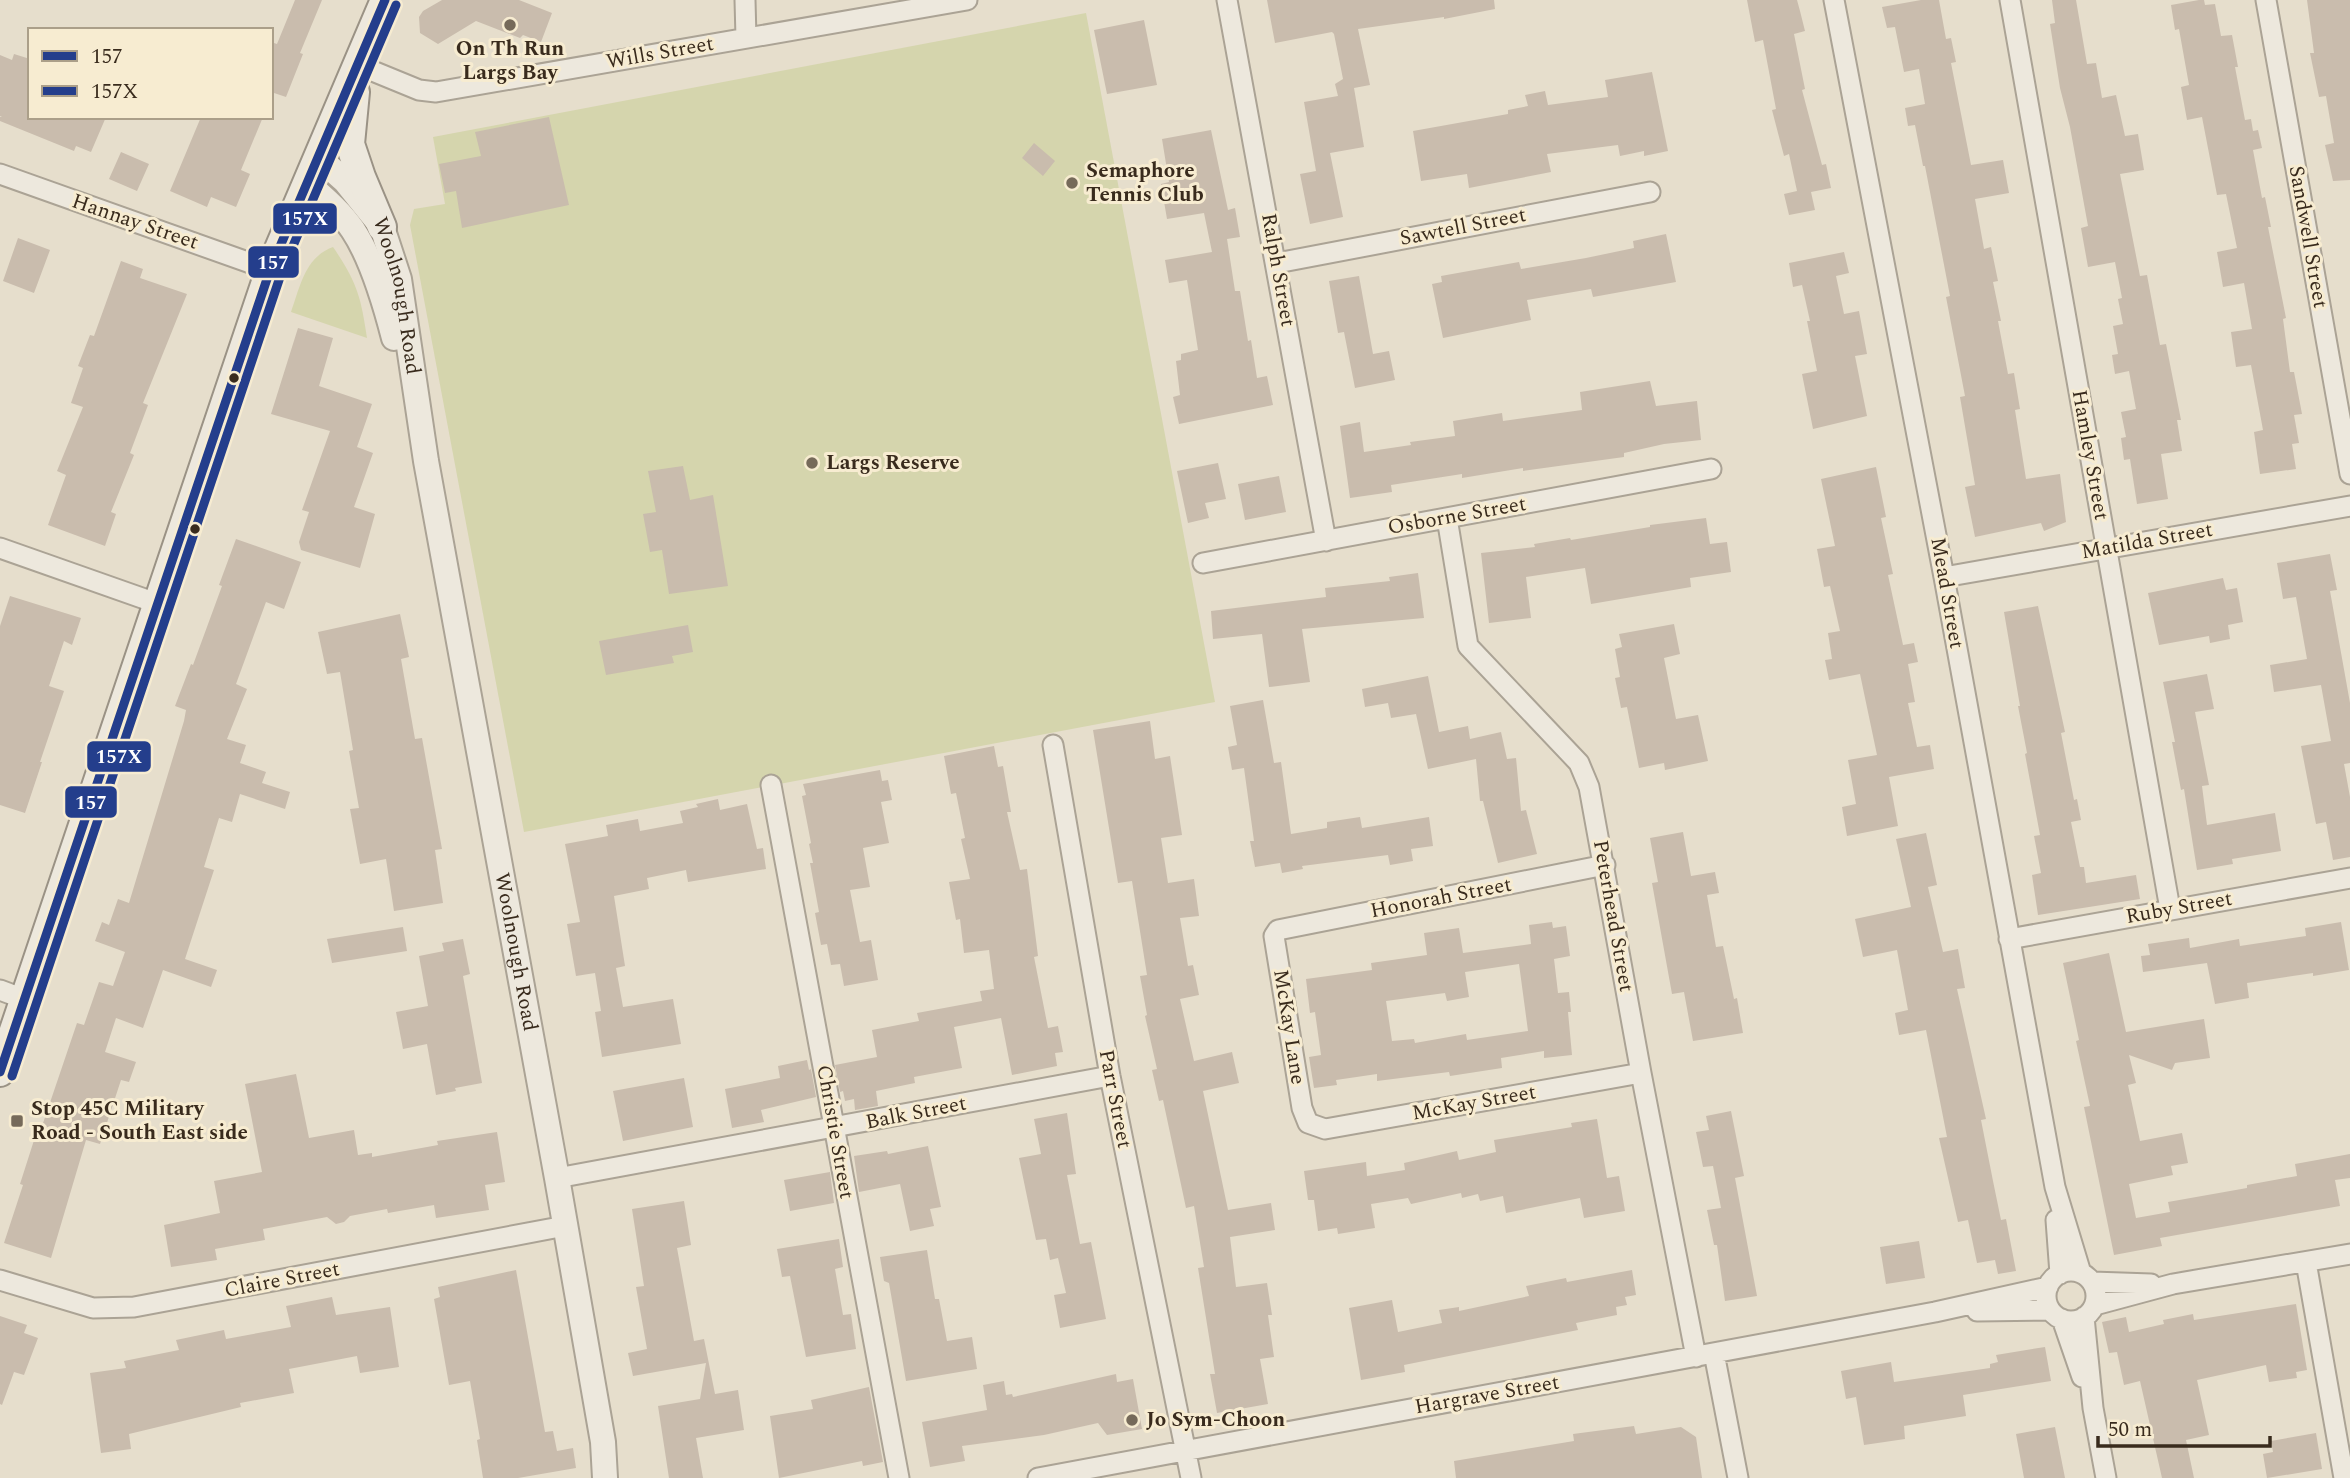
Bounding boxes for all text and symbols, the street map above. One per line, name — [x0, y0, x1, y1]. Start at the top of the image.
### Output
marker: On Th Run Largs Bay — [502, 17, 518, 33]
legend — [28, 28, 273, 119]
street label: Wills Street — [604, 28, 716, 78]
place label: On Th Run Largs Bay — [456, 33, 564, 89]
text: 157 — [91, 41, 123, 73]
text: 157X — [91, 76, 138, 108]
place label: Semaphore Tennis Club — [1086, 155, 1204, 211]
street label: Sandwell Street — [2280, 163, 2336, 311]
marker: Semaphore Tennis Club — [1064, 175, 1080, 191]
street label: Hannay Street — [67, 185, 203, 259]
street label: Sawtell Street — [1397, 199, 1529, 255]
line badge: 157X — [272, 202, 338, 235]
text: 157X — [282, 205, 329, 234]
street label: Ralph Street — [1252, 211, 1304, 329]
street label: Woolnough Road — [364, 213, 429, 377]
line badge: 157 — [247, 245, 300, 279]
text: 157 — [257, 249, 289, 278]
unlabelled marker — [227, 371, 241, 385]
street label: Hamley Street — [2063, 387, 2117, 523]
place label: Largs Reserve — [826, 447, 960, 479]
marker: Largs Reserve — [804, 455, 820, 471]
street label: Osborne Street — [1385, 488, 1529, 544]
street label: Matilda Street — [2079, 514, 2215, 568]
unlabelled marker — [188, 522, 202, 536]
street label: Mead Street — [1921, 535, 1973, 651]
line badge: 157X — [86, 740, 152, 773]
text: 157X — [96, 743, 143, 772]
line badge: 157 — [64, 785, 118, 819]
text: 157 — [75, 789, 107, 818]
street label: Peterhead Street — [1584, 837, 1642, 995]
street label: Honorah Street — [1368, 869, 1514, 927]
street label: Woolnough Road — [486, 870, 546, 1034]
street label: Ruby Street — [2123, 883, 2235, 933]
street label: McKay Lane — [1264, 967, 1314, 1087]
street label: Parr Street — [1090, 1047, 1140, 1151]
street label: Christie Street — [807, 1062, 863, 1202]
street label: McKay Street — [1409, 1076, 1539, 1130]
street label: Balk Street — [863, 1088, 969, 1138]
place label: Stop 45C Military Road - South East side — [31, 1093, 248, 1149]
marker: Stop 45C Military Road - South East side — [9, 1113, 25, 1129]
street label: Claire Street — [221, 1253, 343, 1307]
street label: Hargrave Street — [1412, 1367, 1562, 1423]
place label: Jo Sym-Choon — [1146, 1404, 1285, 1436]
scale bar — [2098, 1404, 2270, 1448]
marker: Jo Sym-Choon — [1124, 1412, 1140, 1428]
text: 50 m — [2108, 1414, 2152, 1446]

